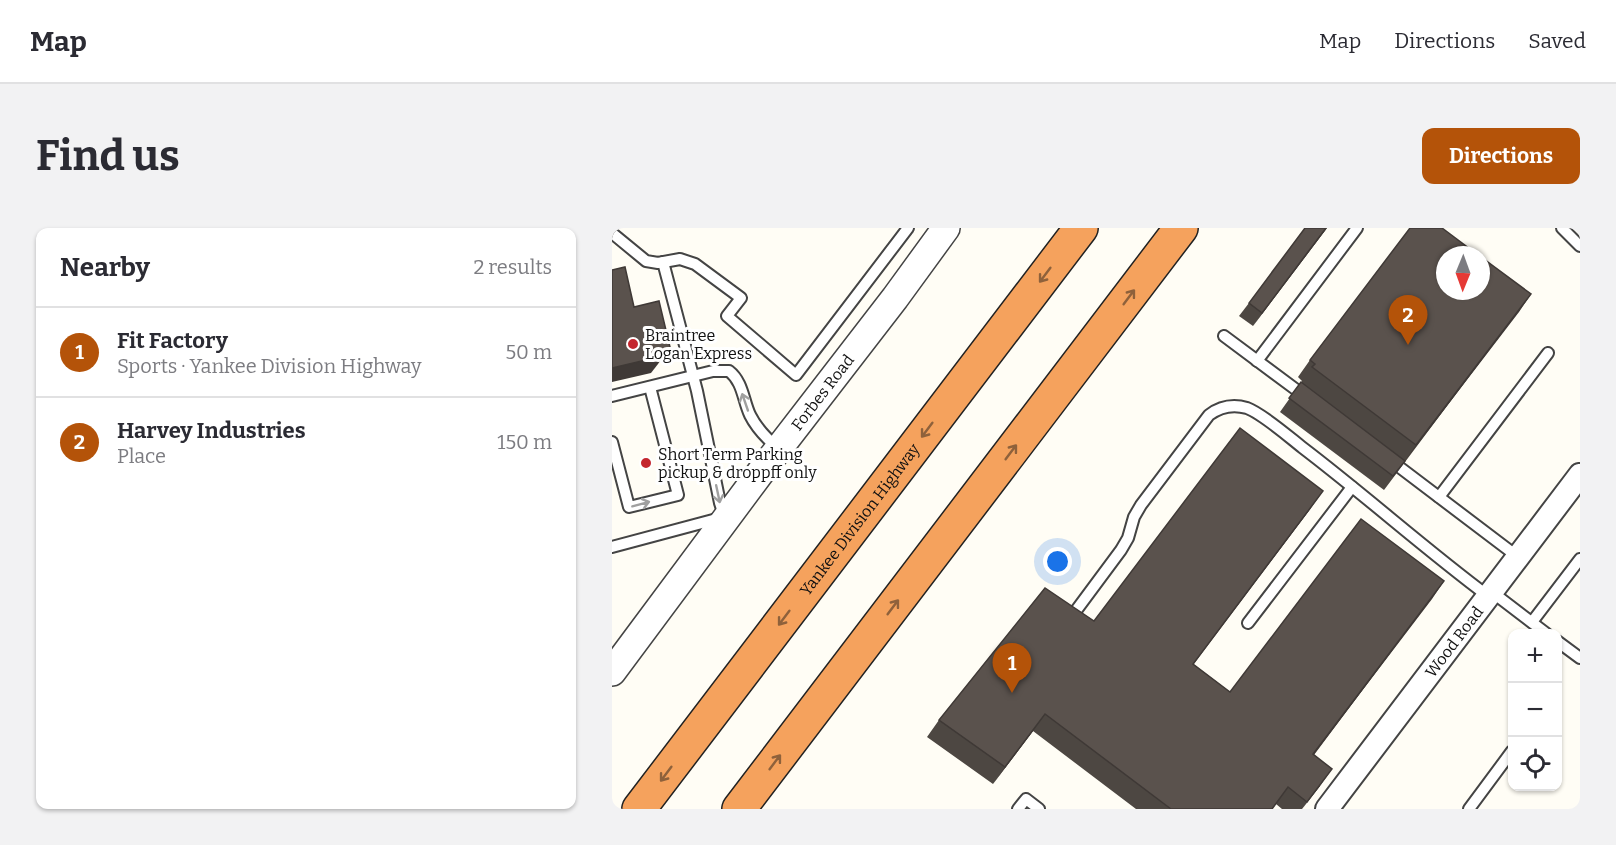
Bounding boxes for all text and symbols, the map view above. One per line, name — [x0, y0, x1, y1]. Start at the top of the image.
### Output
text: Map — [30, 25, 87, 58]
text: Map — [1319, 28, 1361, 54]
text: Directions — [1394, 28, 1495, 54]
text: Saved — [1528, 28, 1586, 54]
button: Directions — [1422, 128, 1580, 184]
text: Find us — [36, 131, 180, 181]
north arrow — [1436, 246, 1490, 300]
text: Nearby — [60, 252, 150, 283]
text: 2 results — [473, 255, 552, 279]
one-way arrow — [1039, 266, 1052, 282]
one-way arrow — [1122, 289, 1135, 305]
pin: 2 — [1388, 296, 1428, 345]
place label: Braintree Logan Express — [645, 326, 752, 363]
text: Fit Factory — [117, 327, 228, 354]
marker: Braintree Logan Express — [626, 337, 640, 351]
text: 1 — [75, 340, 84, 364]
text: 50 m — [505, 340, 552, 364]
street label: Forbes Road — [787, 350, 858, 434]
text: Sports · Yankee Division Highway — [117, 354, 422, 378]
one-way arrow — [739, 393, 750, 412]
text: Harvey Industries — [117, 417, 306, 444]
one-way arrow — [921, 421, 933, 437]
text: 2 — [74, 430, 85, 454]
text: 150 m — [497, 430, 552, 454]
street label: Yankee Division Highway — [796, 439, 924, 599]
text: Place — [117, 444, 166, 468]
one-way arrow — [1004, 444, 1017, 460]
place label: Short Term Parking pickup & droppff only — [658, 445, 817, 482]
marker: Short Term Parking pickup & droppff only — [639, 456, 653, 470]
one-way arrow — [713, 484, 724, 504]
one-way arrow — [631, 498, 650, 510]
your location — [1043, 547, 1072, 576]
one-way arrow — [886, 600, 899, 616]
street label: Wood Road — [1421, 602, 1487, 681]
one-way arrow — [777, 610, 790, 626]
map controls — [1508, 629, 1562, 791]
button: + — [1508, 629, 1562, 683]
pin: 1 — [992, 644, 1032, 693]
button: − — [1508, 683, 1562, 737]
button: locate — [1508, 737, 1562, 791]
one-way arrow — [768, 755, 781, 771]
one-way arrow — [659, 765, 672, 781]

